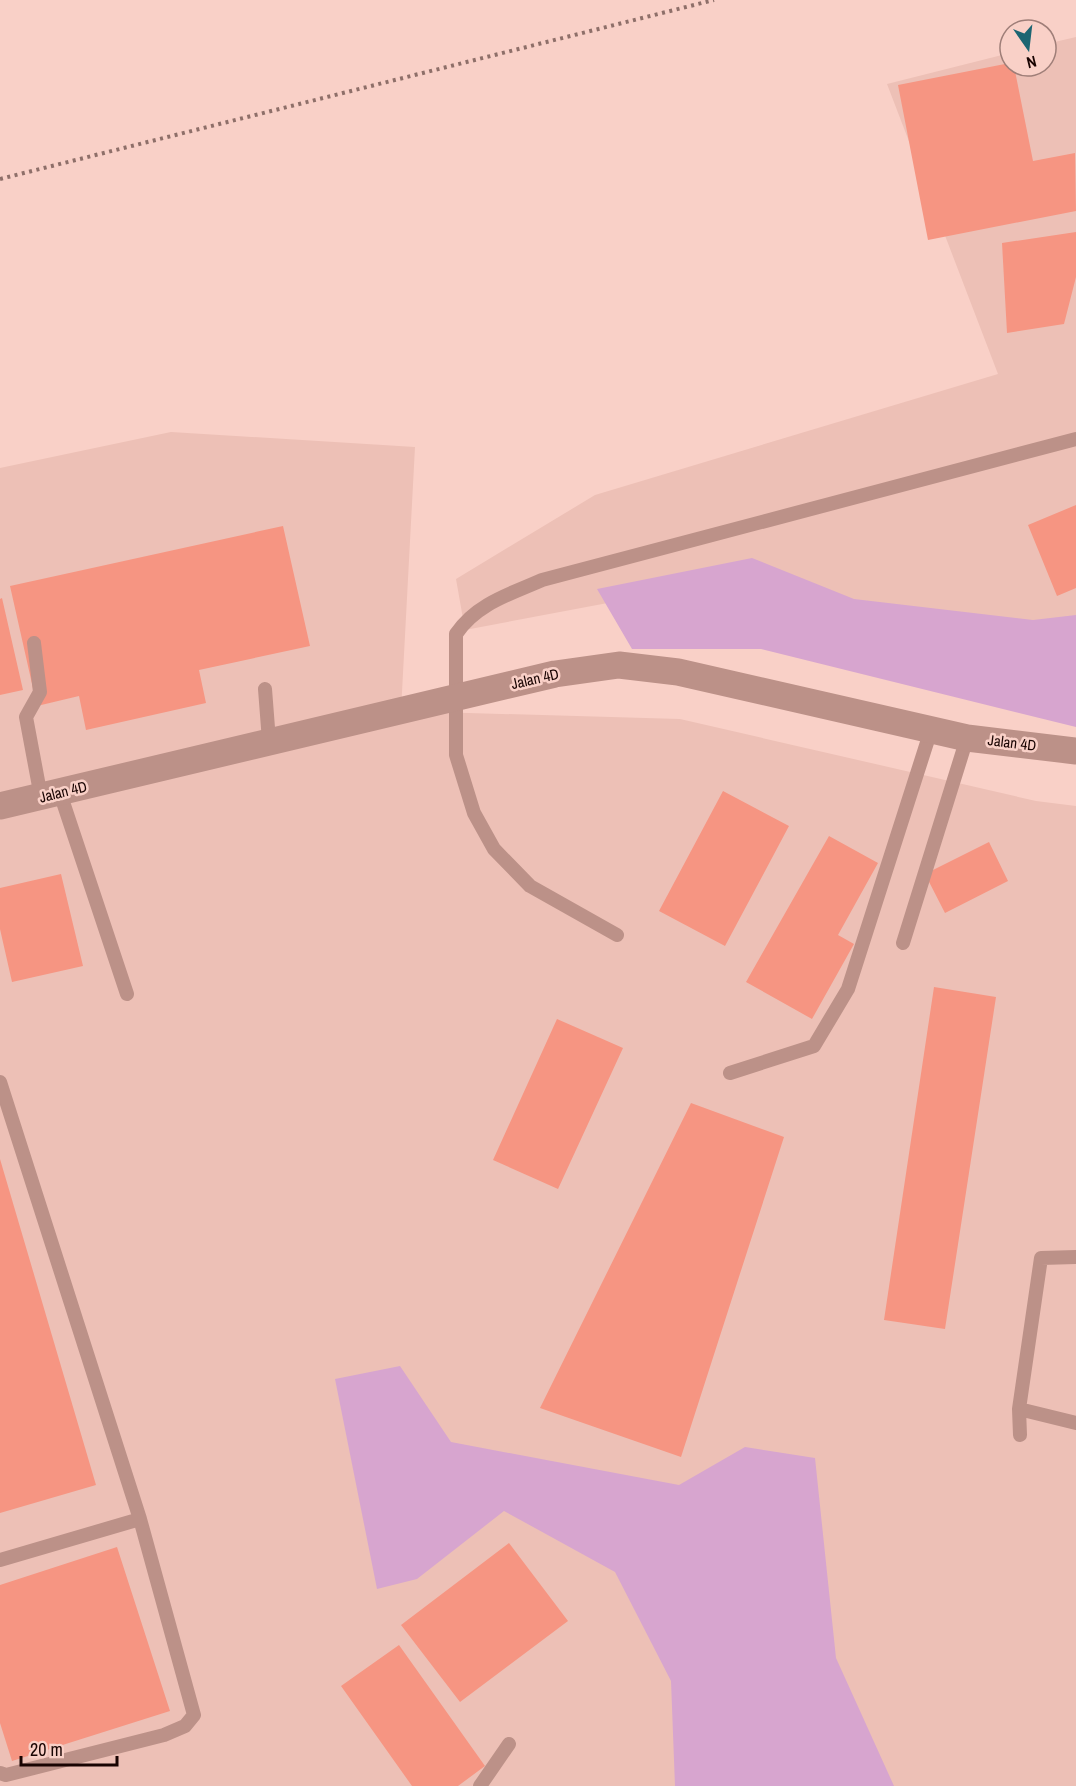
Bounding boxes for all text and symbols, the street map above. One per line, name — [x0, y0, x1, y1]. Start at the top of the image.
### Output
north arrow — [998, 18, 1058, 78]
text: N — [1024, 51, 1039, 74]
street label: Jalan 4D — [509, 663, 561, 694]
street label: Jalan 4D — [987, 729, 1038, 756]
street label: Jalan 4D — [37, 775, 89, 808]
scale bar — [21, 1729, 117, 1767]
text: 20 m — [30, 1737, 63, 1762]

